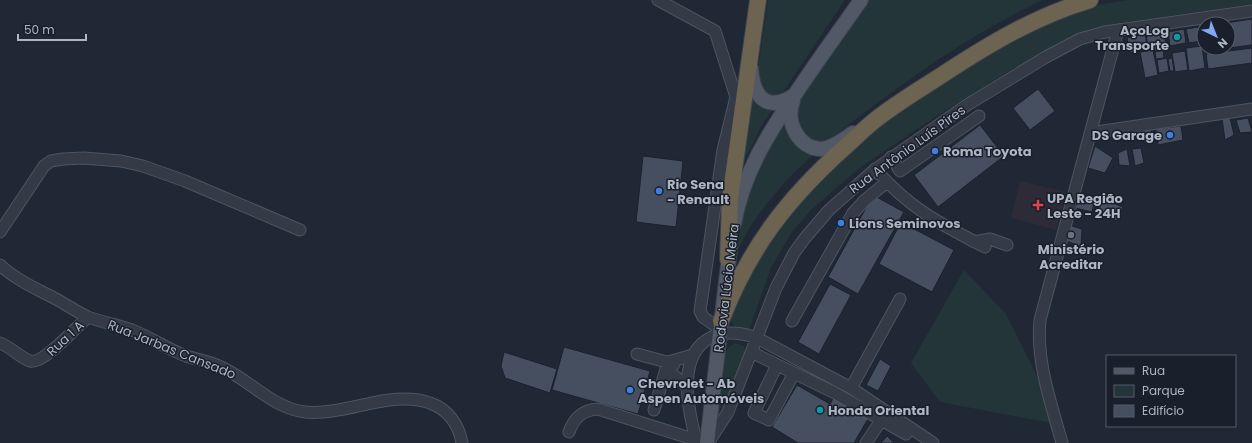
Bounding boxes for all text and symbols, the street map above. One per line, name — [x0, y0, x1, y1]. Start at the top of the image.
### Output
scale bar — [18, 16, 86, 42]
north arrow — [1196, 16, 1236, 56]
text: 50 m — [24, 21, 55, 38]
place label: AçoLog Transporte — [1095, 21, 1169, 55]
marker: AçoLog Transporte — [1172, 32, 1182, 42]
text: N — [1214, 35, 1231, 52]
street label: Rua Antônio Luís Pires — [845, 101, 970, 198]
place label: DS Garage — [1092, 126, 1162, 145]
marker: DS Garage — [1165, 130, 1175, 140]
place label: Roma Toyota — [943, 142, 1032, 161]
marker: Roma Toyota — [930, 146, 940, 156]
place label: Rio Sena - Renault — [667, 175, 729, 209]
marker: Rio Sena - Renault — [654, 186, 664, 196]
place label: UPA Região Leste - 24H — [1047, 189, 1123, 223]
marker: UPA Região Leste - 24H — [1032, 199, 1044, 211]
place label: Lions Seminovos — [849, 214, 960, 233]
marker: Lions Seminovos — [836, 218, 846, 228]
street label: Rodovia Lúcio Meira — [709, 223, 744, 353]
marker: Ministério Acreditar — [1066, 230, 1076, 240]
place label: Ministério Acreditar — [1038, 240, 1104, 274]
street label: Rua Jarbas Cansado — [105, 315, 239, 384]
street label: Rua 1 A — [42, 316, 88, 361]
legend — [1106, 355, 1236, 427]
text: Rua — [1142, 362, 1165, 379]
place label: Chevrolet - Ab Aspen Automóveis — [638, 374, 764, 408]
text: Parque — [1142, 382, 1185, 399]
marker: Chevrolet - Ab Aspen Automóveis — [625, 385, 635, 395]
place label: Honda Oriental — [828, 401, 929, 420]
text: Edifício — [1142, 402, 1184, 419]
marker: Honda Oriental — [815, 405, 825, 415]

